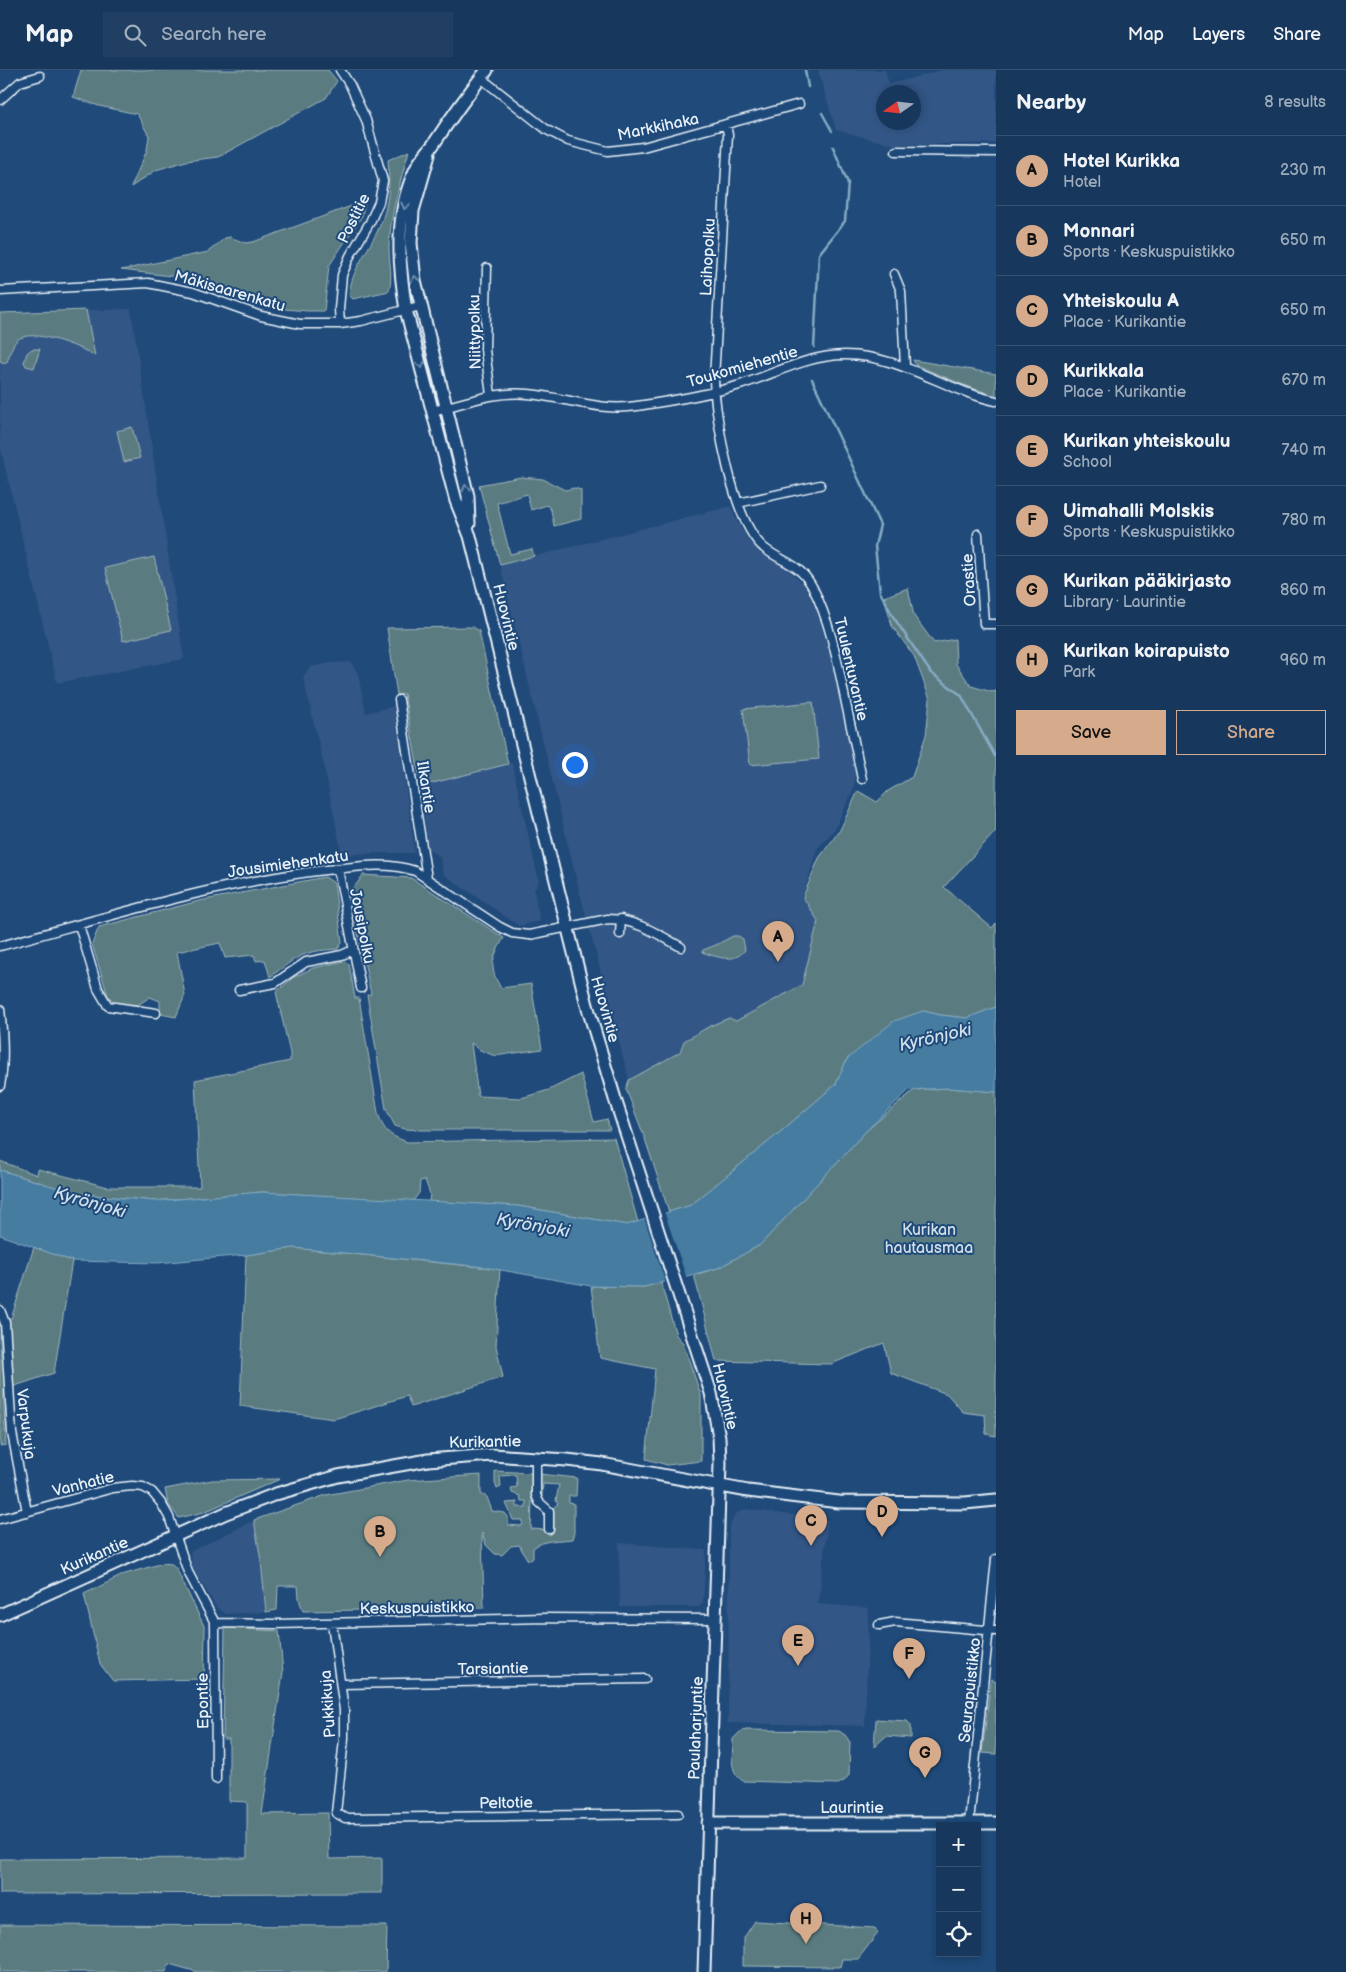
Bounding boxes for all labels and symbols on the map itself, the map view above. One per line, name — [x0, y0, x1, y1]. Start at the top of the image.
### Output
north arrow — [876, 85, 921, 130]
street label: Markkihaka — [616, 110, 701, 145]
street label: Postitie — [334, 190, 375, 247]
one-way arrow — [400, 201, 411, 210]
street label: Laihopolku — [697, 218, 720, 297]
street label: Mäkisaarenkatu — [172, 266, 287, 316]
one-way arrow — [410, 274, 421, 282]
street label: Niittypolku — [465, 294, 486, 370]
street label: Toukomiehentie — [685, 342, 801, 392]
one-way arrow — [415, 361, 425, 369]
one-way arrow — [461, 483, 472, 492]
street label: Orastie — [958, 552, 981, 607]
street label: Huovintie — [488, 582, 523, 653]
street label: Tuulentuvantie — [829, 616, 872, 723]
your location — [562, 752, 588, 778]
street label: Ilkantie — [412, 760, 439, 815]
street label: Jousimiehenkatu — [227, 847, 350, 882]
street label: Jousipolku — [345, 887, 378, 965]
pin: A — [762, 921, 794, 962]
street label: Huovintie — [586, 974, 623, 1045]
water label: Kyrönjoki — [897, 1019, 974, 1056]
water label: Kyrönjoki — [51, 1182, 129, 1223]
water label: Kyrönjoki — [495, 1209, 572, 1242]
park label: Kurikan hautausmaa — [885, 1221, 973, 1258]
street label: Huovintie — [708, 1361, 742, 1432]
street label: Varpukuja — [12, 1388, 39, 1461]
street label: Kurikantie — [449, 1432, 522, 1453]
street label: Vanhatie — [51, 1468, 117, 1501]
pin: D — [866, 1496, 898, 1537]
pin: C — [795, 1505, 827, 1546]
pin: B — [364, 1516, 396, 1557]
street label: Kurikantie — [58, 1533, 132, 1580]
street label: Keskuspuistikko — [359, 1598, 475, 1619]
pin: E — [782, 1625, 814, 1666]
street label: Seurapuistikko — [956, 1637, 985, 1744]
pin: F — [893, 1638, 925, 1679]
street label: Tarsiantie — [458, 1659, 529, 1680]
street label: Pukkikuja — [317, 1669, 340, 1738]
street label: Epontie — [194, 1672, 213, 1729]
street label: Paulaharjuntie — [685, 1676, 708, 1780]
pin: G — [909, 1737, 941, 1778]
street label: Peltotie — [479, 1794, 534, 1813]
street label: Laurintie — [820, 1799, 884, 1818]
pin: H — [790, 1903, 822, 1944]

